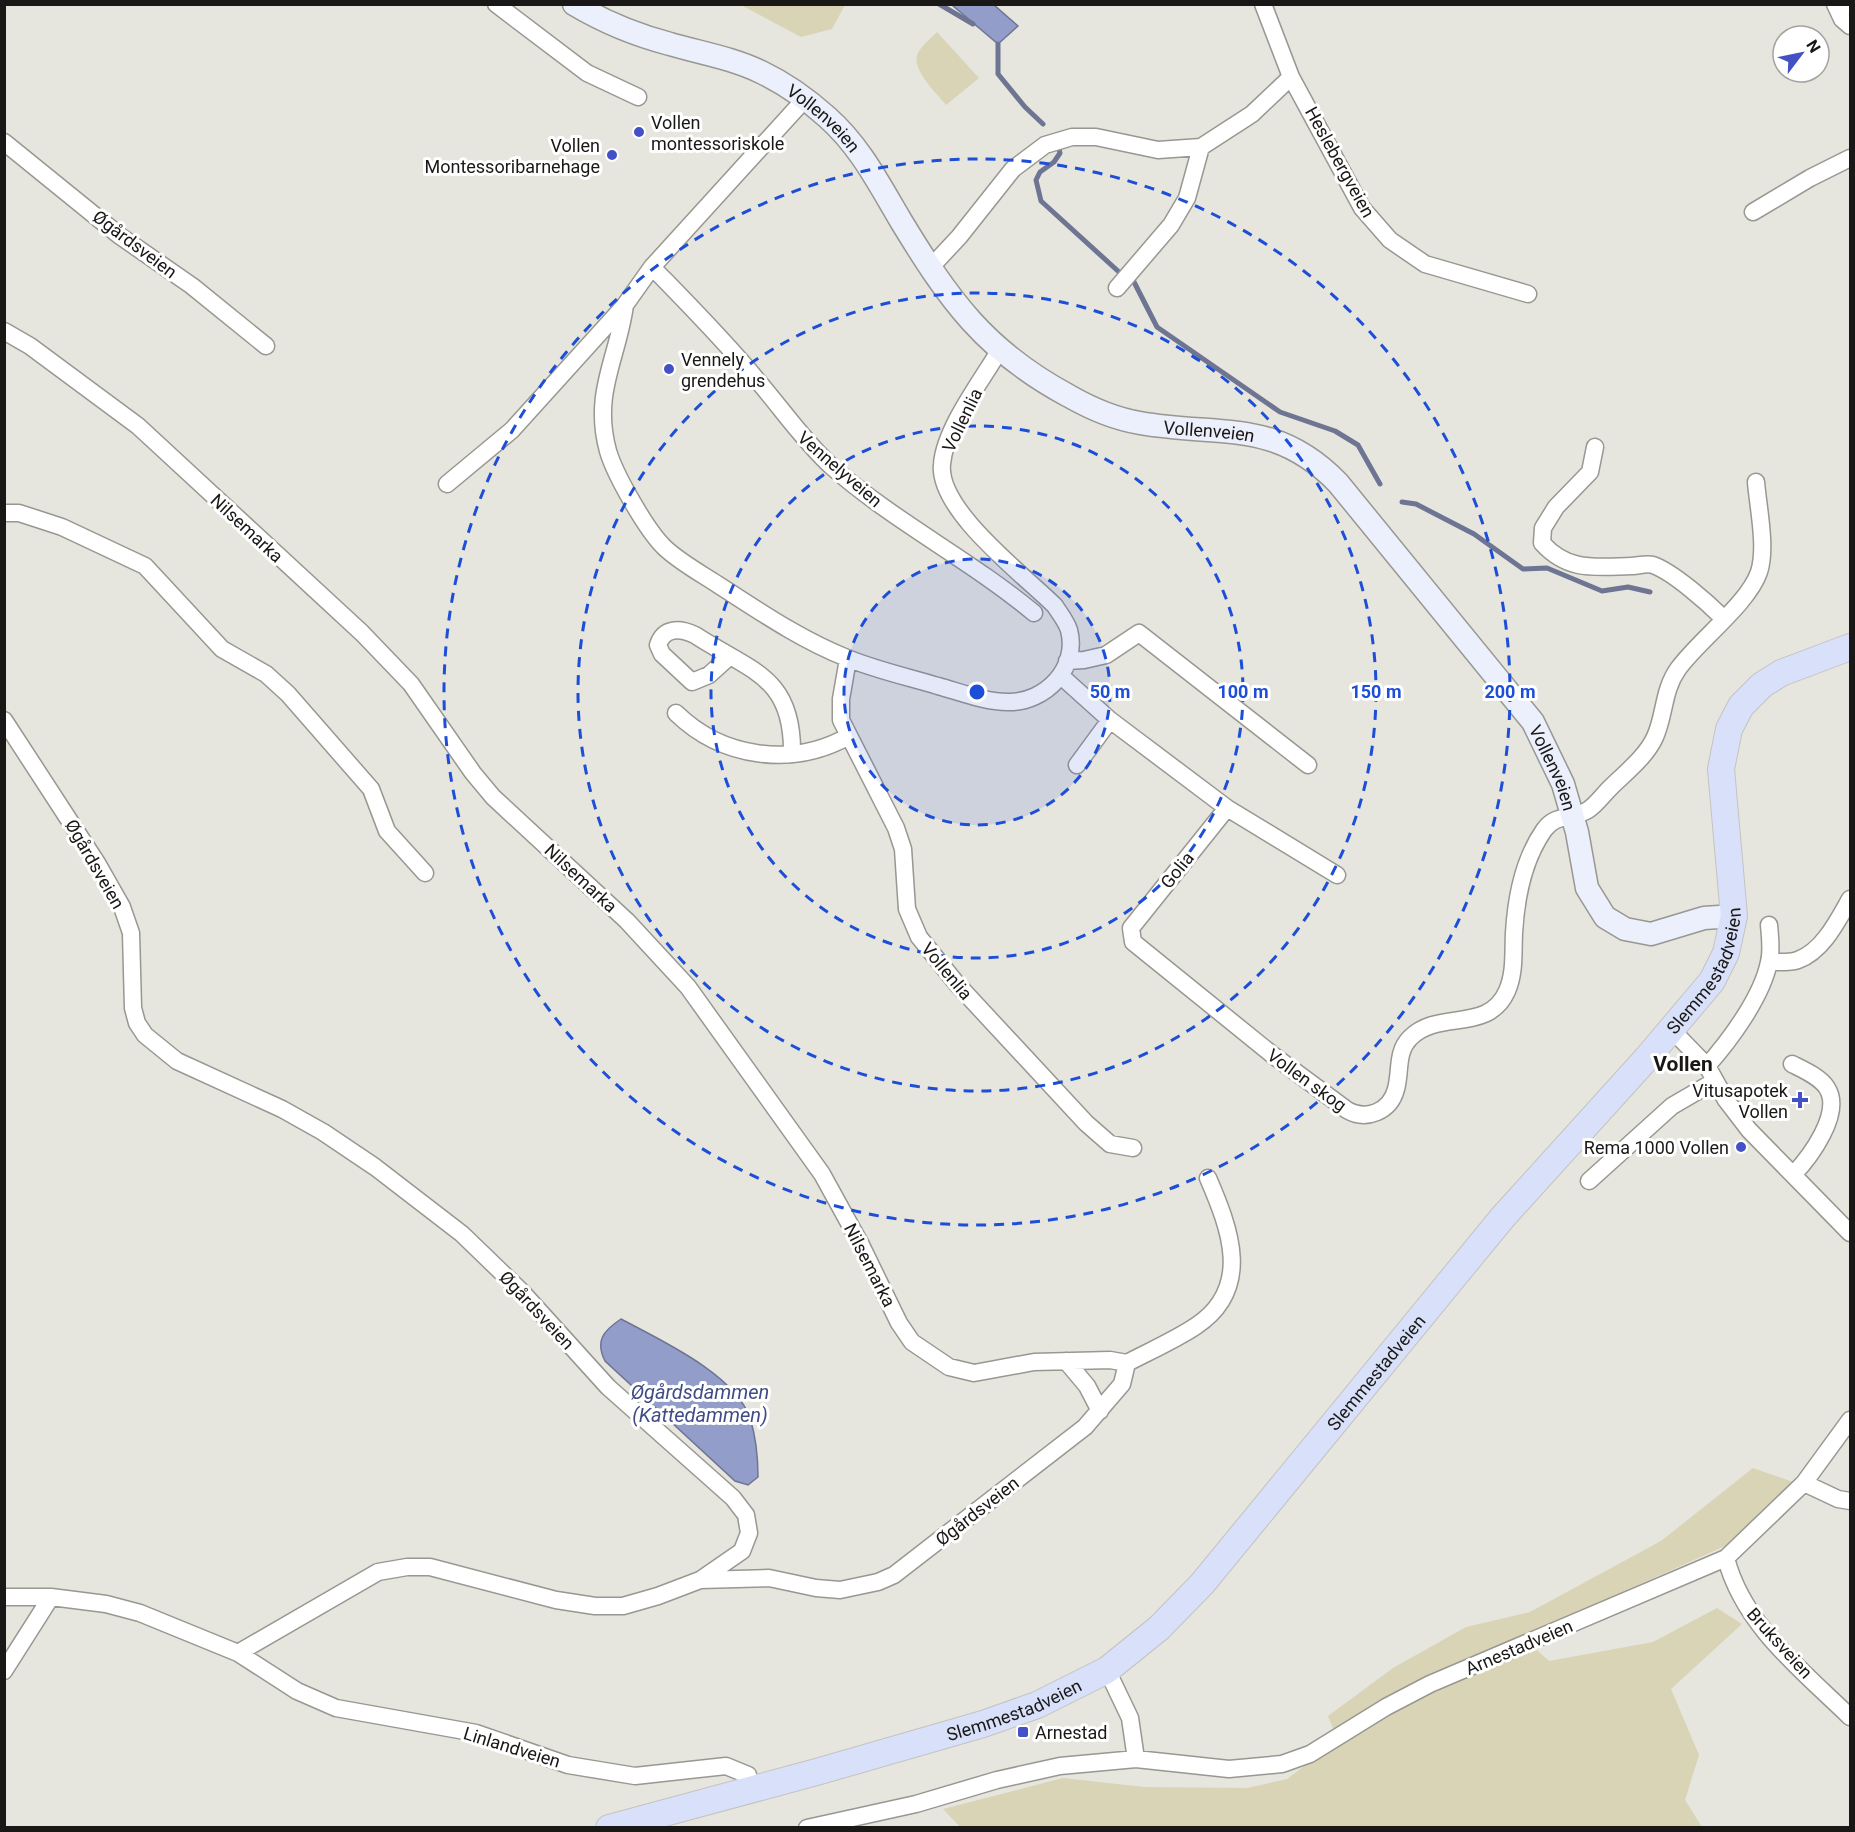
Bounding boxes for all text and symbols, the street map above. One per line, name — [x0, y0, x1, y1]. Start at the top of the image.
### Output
north arrow — [1771, 24, 1831, 84]
text: N — [1802, 36, 1824, 56]
street label: Vollenveien — [783, 79, 865, 156]
street label: Heslebergveien — [1301, 103, 1379, 221]
place label: Vollen montessoriskole — [651, 112, 784, 154]
marker: Vollen montessoriskole — [632, 125, 646, 139]
place label: Vollen Montessoribarnehage — [424, 135, 600, 177]
marker: Vollen Montessoribarnehage — [605, 148, 619, 162]
street label: Øgårdsveien — [89, 206, 181, 282]
place label: Vennely grendehus — [681, 349, 765, 391]
marker: Vennely grendehus — [662, 362, 676, 376]
street label: Vollenlia — [938, 385, 986, 455]
street label: Vollenveien — [1162, 416, 1256, 446]
street label: Vennelyveien — [794, 427, 886, 511]
street label: Nilsemarka — [207, 489, 287, 567]
text: 50 m — [1090, 681, 1130, 702]
text: 100 m — [1217, 681, 1269, 702]
text: 150 m — [1350, 681, 1402, 702]
text: 200 m — [1484, 681, 1536, 702]
centre of rings — [967, 682, 987, 702]
street label: Vollenveien — [1525, 721, 1581, 813]
street label: Øgårdsveien — [61, 816, 129, 912]
street label: Nilsemarka — [541, 839, 621, 917]
street label: Golia — [1156, 847, 1198, 893]
street label: Slemmestadveien — [1662, 907, 1745, 1038]
street label: Vollenlia — [917, 938, 977, 1004]
street label: Vollen skog — [1263, 1044, 1351, 1116]
district label: Vollen — [1653, 1052, 1713, 1076]
place label: Vitusapotek Vollen — [1692, 1080, 1789, 1122]
marker: Vitusapotek Vollen — [1793, 1093, 1807, 1107]
place label: Rema 1000 Vollen — [1584, 1137, 1729, 1158]
marker: Rema 1000 Vollen — [1734, 1140, 1748, 1154]
street label: Nilsemarka — [840, 1220, 900, 1310]
street label: Øgårdsveien — [495, 1266, 579, 1354]
street label: Slemmestadveien — [1322, 1310, 1429, 1434]
water label: Øgårdsdammen (Kattedammen) — [631, 1380, 769, 1427]
street label: Øgårdsveien — [931, 1472, 1023, 1550]
street label: Bruksveien — [1743, 1603, 1817, 1683]
street label: Arnestadveien — [1462, 1615, 1576, 1679]
street label: Slemmestadveien — [944, 1674, 1085, 1745]
street label: Linlandveien — [461, 1722, 563, 1772]
place label: Arnestad — [1035, 1722, 1107, 1743]
marker: Arnestad — [1016, 1725, 1030, 1739]

